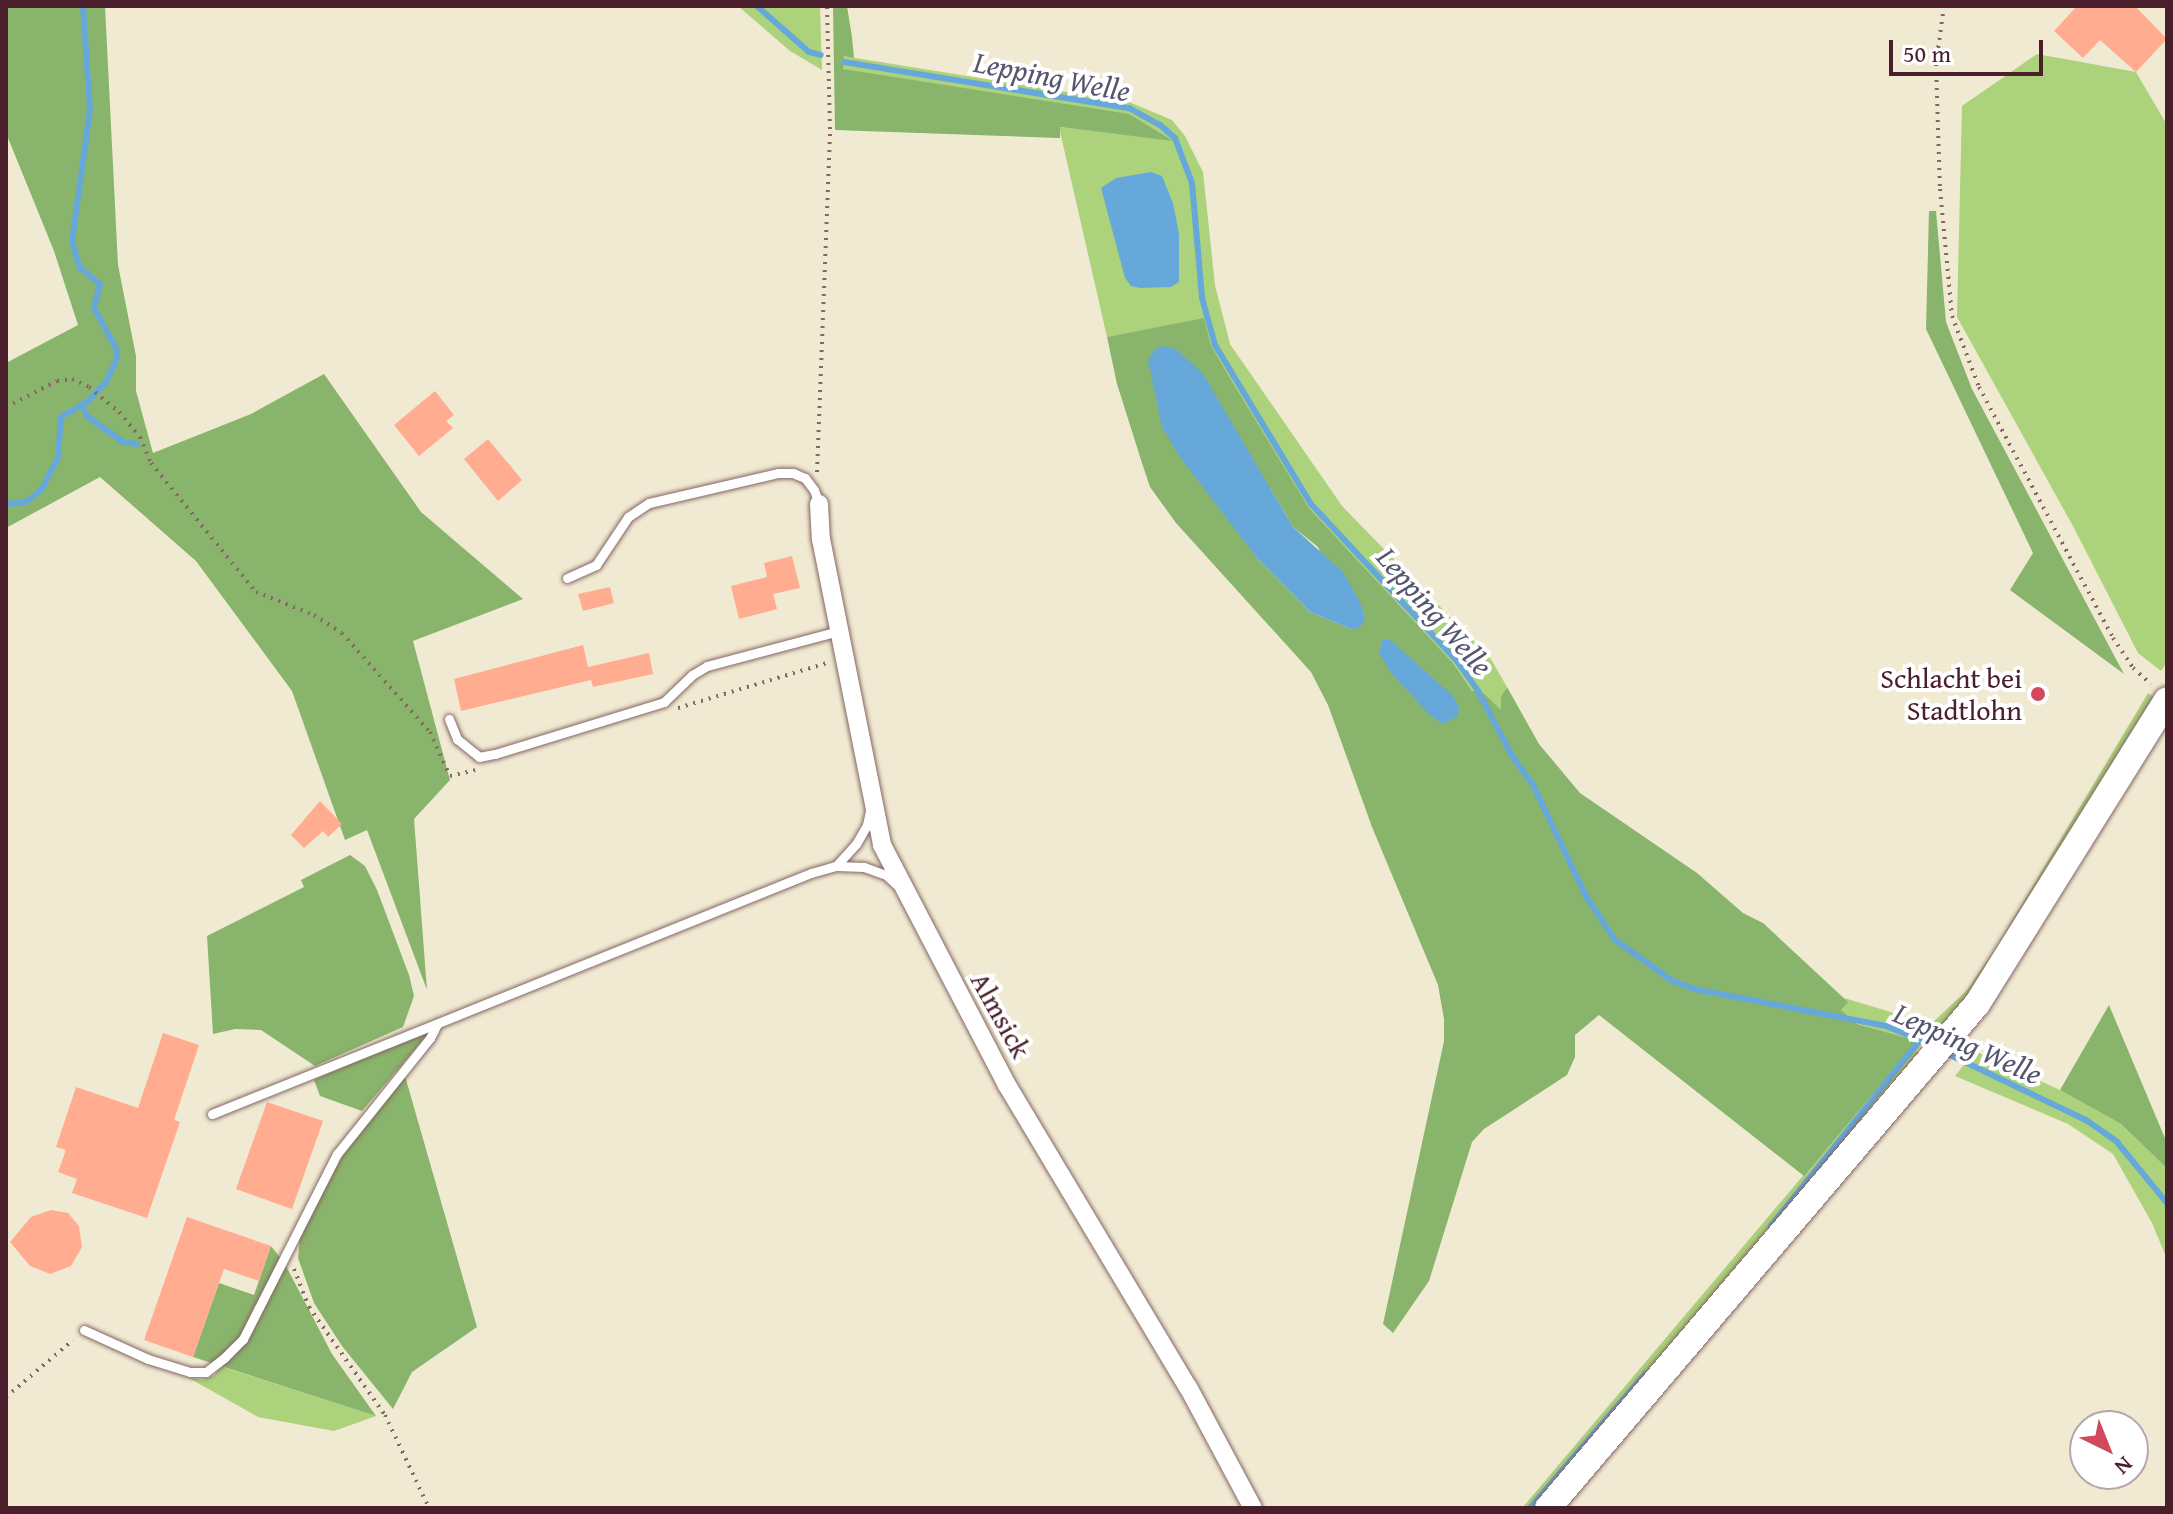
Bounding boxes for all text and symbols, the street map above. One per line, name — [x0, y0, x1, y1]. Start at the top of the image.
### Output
scale bar — [1893, 24, 2047, 74]
text: 50 m — [1903, 36, 1951, 71]
water label: Lepping Welle — [971, 43, 1133, 109]
water label: Lepping Welle — [1369, 539, 1501, 683]
place label: Schlacht bei Stadtlohn — [1880, 661, 2022, 727]
marker: Schlacht bei Stadtlohn — [2029, 685, 2047, 703]
street label: Almsick — [964, 966, 1038, 1064]
water label: Lepping Welle — [1888, 994, 2048, 1092]
north arrow — [2069, 1410, 2149, 1490]
text: N — [2108, 1449, 2140, 1483]

